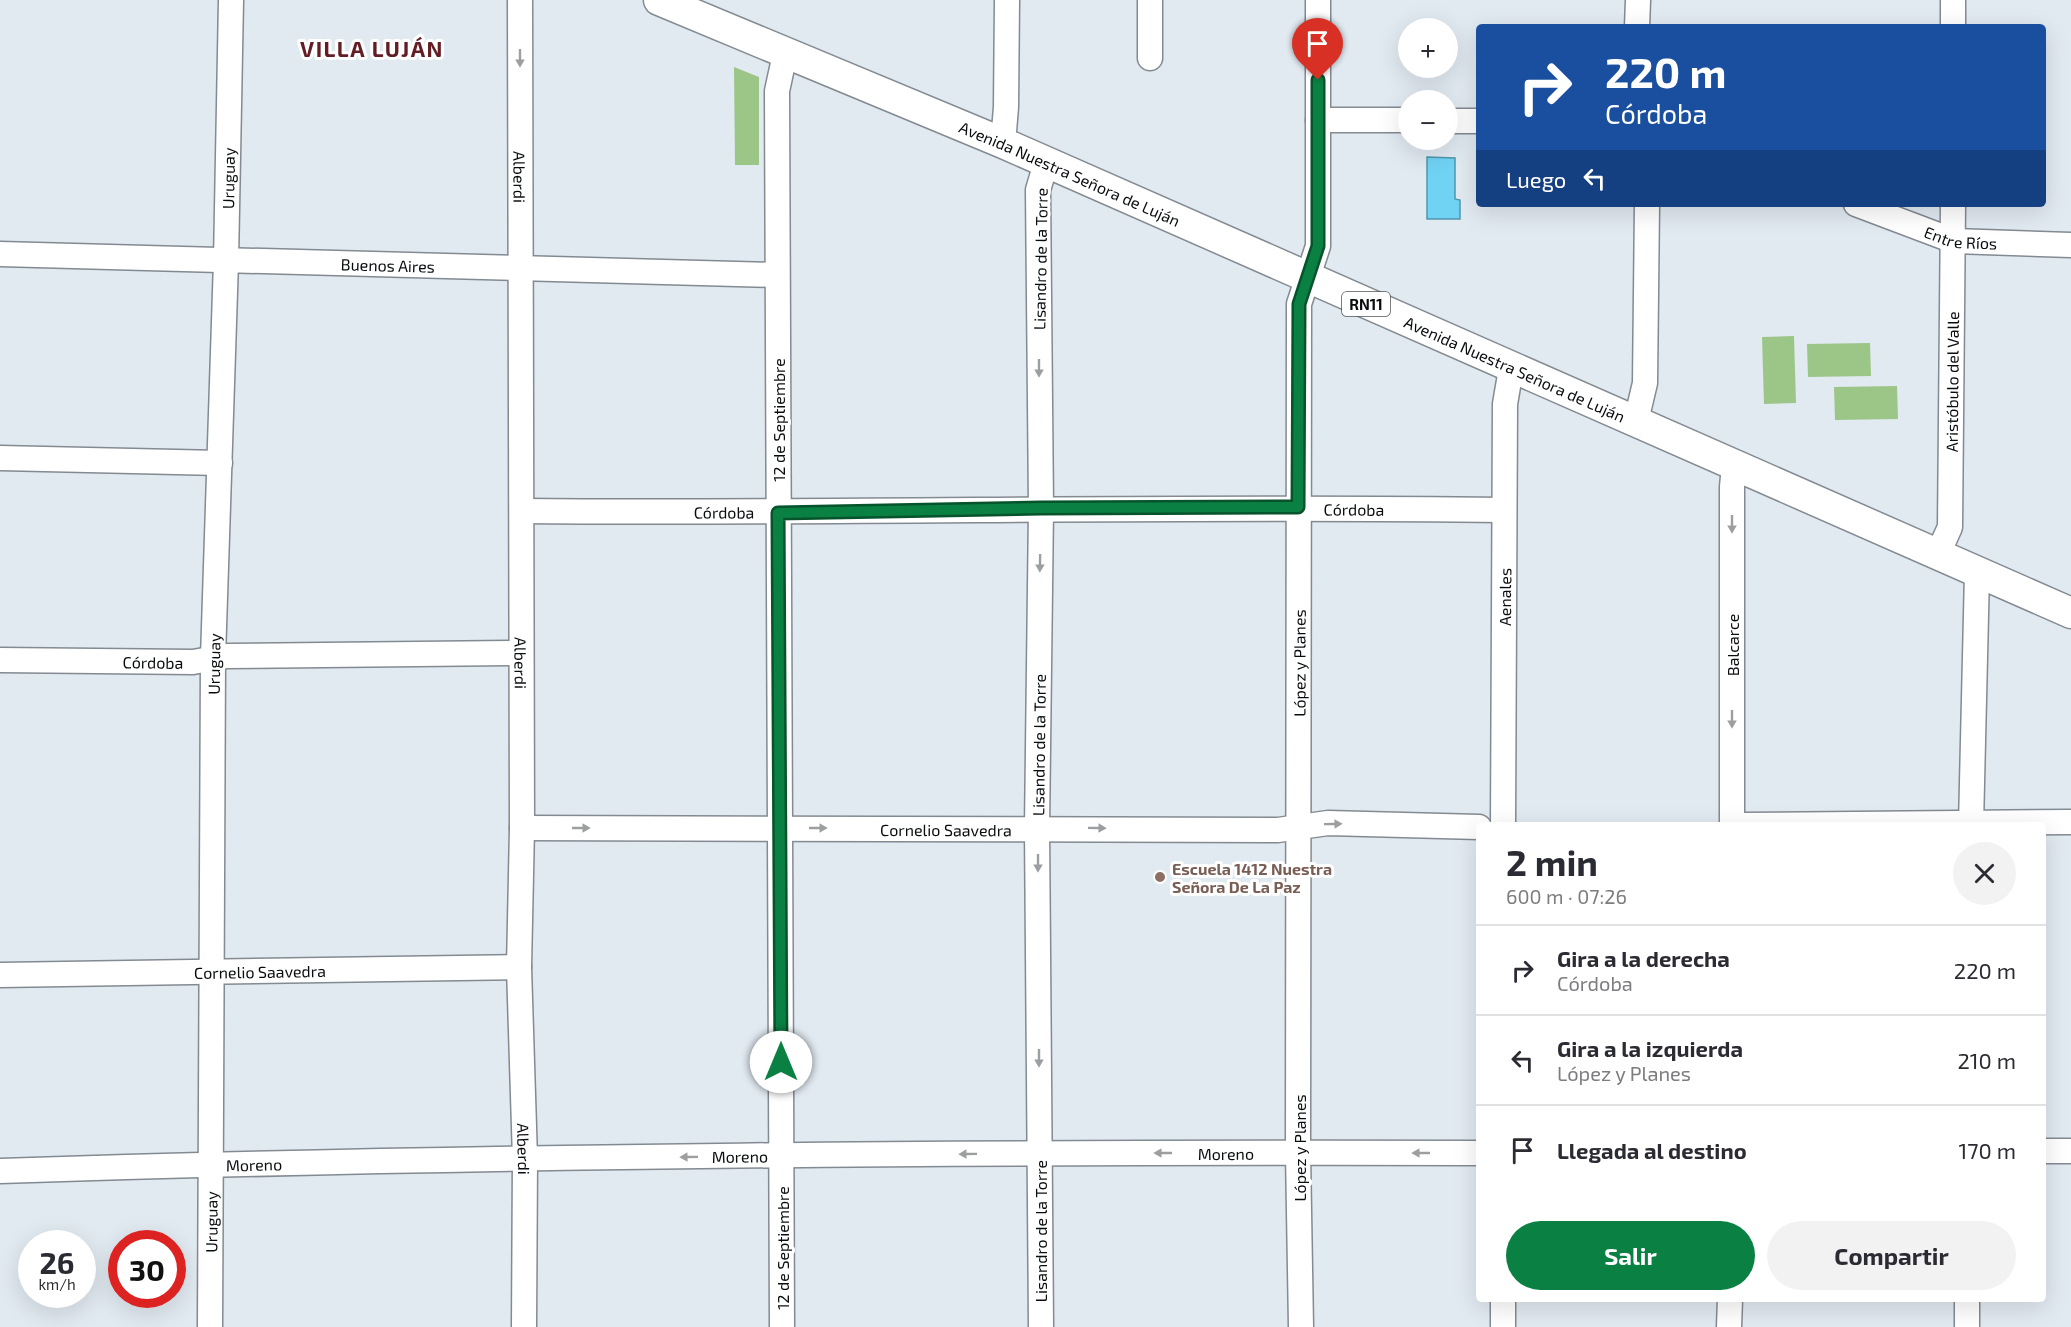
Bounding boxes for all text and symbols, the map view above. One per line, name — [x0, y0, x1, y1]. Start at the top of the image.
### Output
pin — [1292, 18, 1343, 80]
map controls — [1398, 18, 1458, 150]
button: + — [1398, 18, 1458, 78]
icon: arrive — [1301, 27, 1334, 60]
district label: VILLA LUJÁN — [300, 35, 444, 61]
text: 220 m — [1605, 46, 1726, 96]
icon: right — [1506, 48, 1584, 126]
one-way arrow — [515, 49, 525, 68]
button: − — [1398, 90, 1458, 150]
text: Córdoba — [1605, 97, 1707, 129]
street label: Avenida Nuestra Señora de Luján — [957, 117, 1183, 229]
street label: Uruguay — [217, 147, 238, 209]
street label: Alberdi — [511, 151, 530, 203]
icon: left — [1578, 162, 1611, 195]
text: Luego — [1506, 166, 1566, 192]
street label: Lisandro de la Torre — [1029, 188, 1051, 330]
street label: Entre Ríos — [1922, 221, 1997, 252]
street label: Buenos Aires — [341, 254, 435, 275]
road number: RN11 — [1342, 292, 1390, 316]
street label: Aristóbulo del Valle — [1941, 311, 1962, 452]
street label: Avenida Nuestra Señora de Luján — [1402, 312, 1628, 425]
street label: 12 de Septiembre — [769, 358, 788, 482]
one-way arrow — [1035, 358, 1044, 377]
street label: Córdoba — [1324, 499, 1384, 518]
street label: Córdoba — [694, 502, 754, 521]
one-way arrow — [1727, 514, 1737, 533]
one-way arrow — [1035, 553, 1045, 572]
street label: Aenales — [1494, 568, 1514, 626]
street label: López y Planes — [1289, 609, 1308, 717]
street label: Balcarce — [1723, 614, 1742, 676]
street label: Uruguay — [203, 632, 223, 695]
street label: Alberdi — [512, 637, 531, 689]
street label: Córdoba — [123, 652, 183, 671]
street label: Lisandro de la Torre — [1028, 674, 1048, 816]
one-way arrow — [1727, 709, 1737, 728]
street label: Cornelio Saavedra — [880, 819, 1012, 839]
one-way arrow — [1324, 819, 1343, 829]
one-way arrow — [571, 823, 590, 833]
one-way arrow — [808, 823, 827, 833]
one-way arrow — [1087, 824, 1106, 833]
text: 2 min — [1506, 840, 1598, 883]
button: close — [1953, 842, 2016, 905]
one-way arrow — [1033, 853, 1043, 872]
place label: Escuela 1412 Nuestra Señora De La Paz — [1172, 859, 1332, 896]
marker: Escuela 1412 Nuestra Señora De La Paz — [1153, 870, 1167, 884]
text: 600 m · 07:26 — [1506, 884, 1627, 908]
text: Gira a la derecha — [1557, 945, 1730, 971]
icon: right — [1506, 954, 1539, 987]
text: 220 m — [1954, 957, 2016, 983]
street label: Cornelio Saavedra — [194, 960, 326, 982]
text: Córdoba — [1557, 971, 1633, 995]
position arrow — [749, 1030, 813, 1094]
text: Gira a la izquierda — [1557, 1035, 1743, 1061]
icon: left — [1506, 1044, 1539, 1077]
text: 210 m — [1957, 1047, 2016, 1073]
one-way arrow — [1034, 1048, 1044, 1067]
text: López y Planes — [1557, 1061, 1691, 1085]
street label: López y Planes — [1290, 1094, 1309, 1202]
street label: Alberdi — [514, 1123, 535, 1175]
icon: arrive — [1506, 1134, 1539, 1167]
text: Llegada al destino — [1557, 1137, 1747, 1163]
text: 170 m — [1959, 1137, 2016, 1163]
street label: Moreno — [1198, 1143, 1254, 1162]
street label: Moreno — [712, 1146, 768, 1165]
one-way arrow — [1153, 1148, 1172, 1158]
one-way arrow — [1411, 1148, 1430, 1158]
one-way arrow — [958, 1149, 977, 1158]
one-way arrow — [679, 1152, 698, 1162]
street label: Moreno — [226, 1154, 282, 1174]
street label: Lisandro de la Torre — [1031, 1160, 1050, 1302]
street label: 12 de Septiembre — [773, 1186, 792, 1310]
street label: Uruguay — [201, 1191, 220, 1253]
button: Salir — [1506, 1221, 1755, 1290]
button: Compartir — [1767, 1221, 2016, 1290]
speed limit sign: 30 — [108, 1230, 186, 1308]
text: 26 — [39, 1244, 75, 1280]
text: km/h — [38, 1275, 76, 1293]

